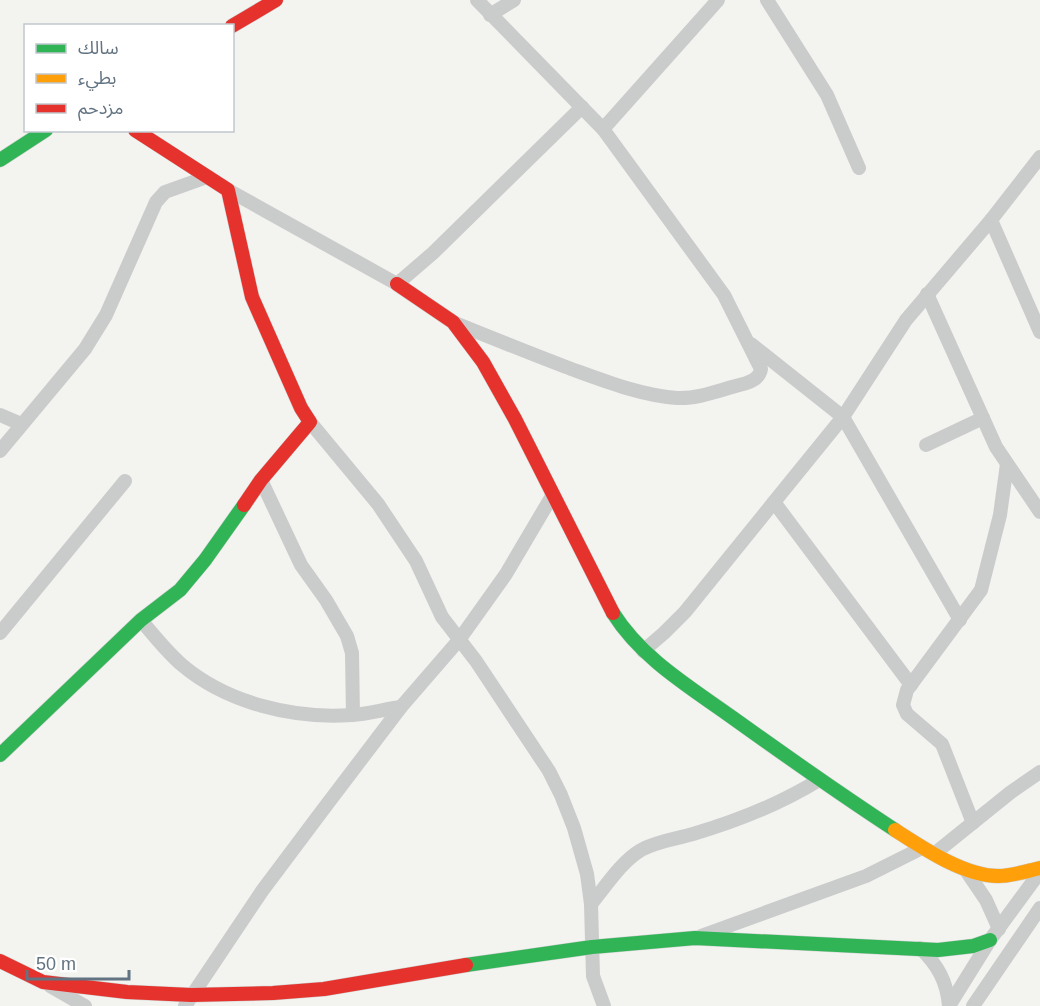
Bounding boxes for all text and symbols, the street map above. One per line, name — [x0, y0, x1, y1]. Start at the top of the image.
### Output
legend — [24, 24, 234, 132]
text: سالك — [78, 38, 119, 58]
text: بطيء — [78, 68, 116, 91]
text: مزدحم — [78, 98, 123, 121]
scale bar — [27, 943, 129, 981]
text: 50 m — [36, 954, 76, 974]

